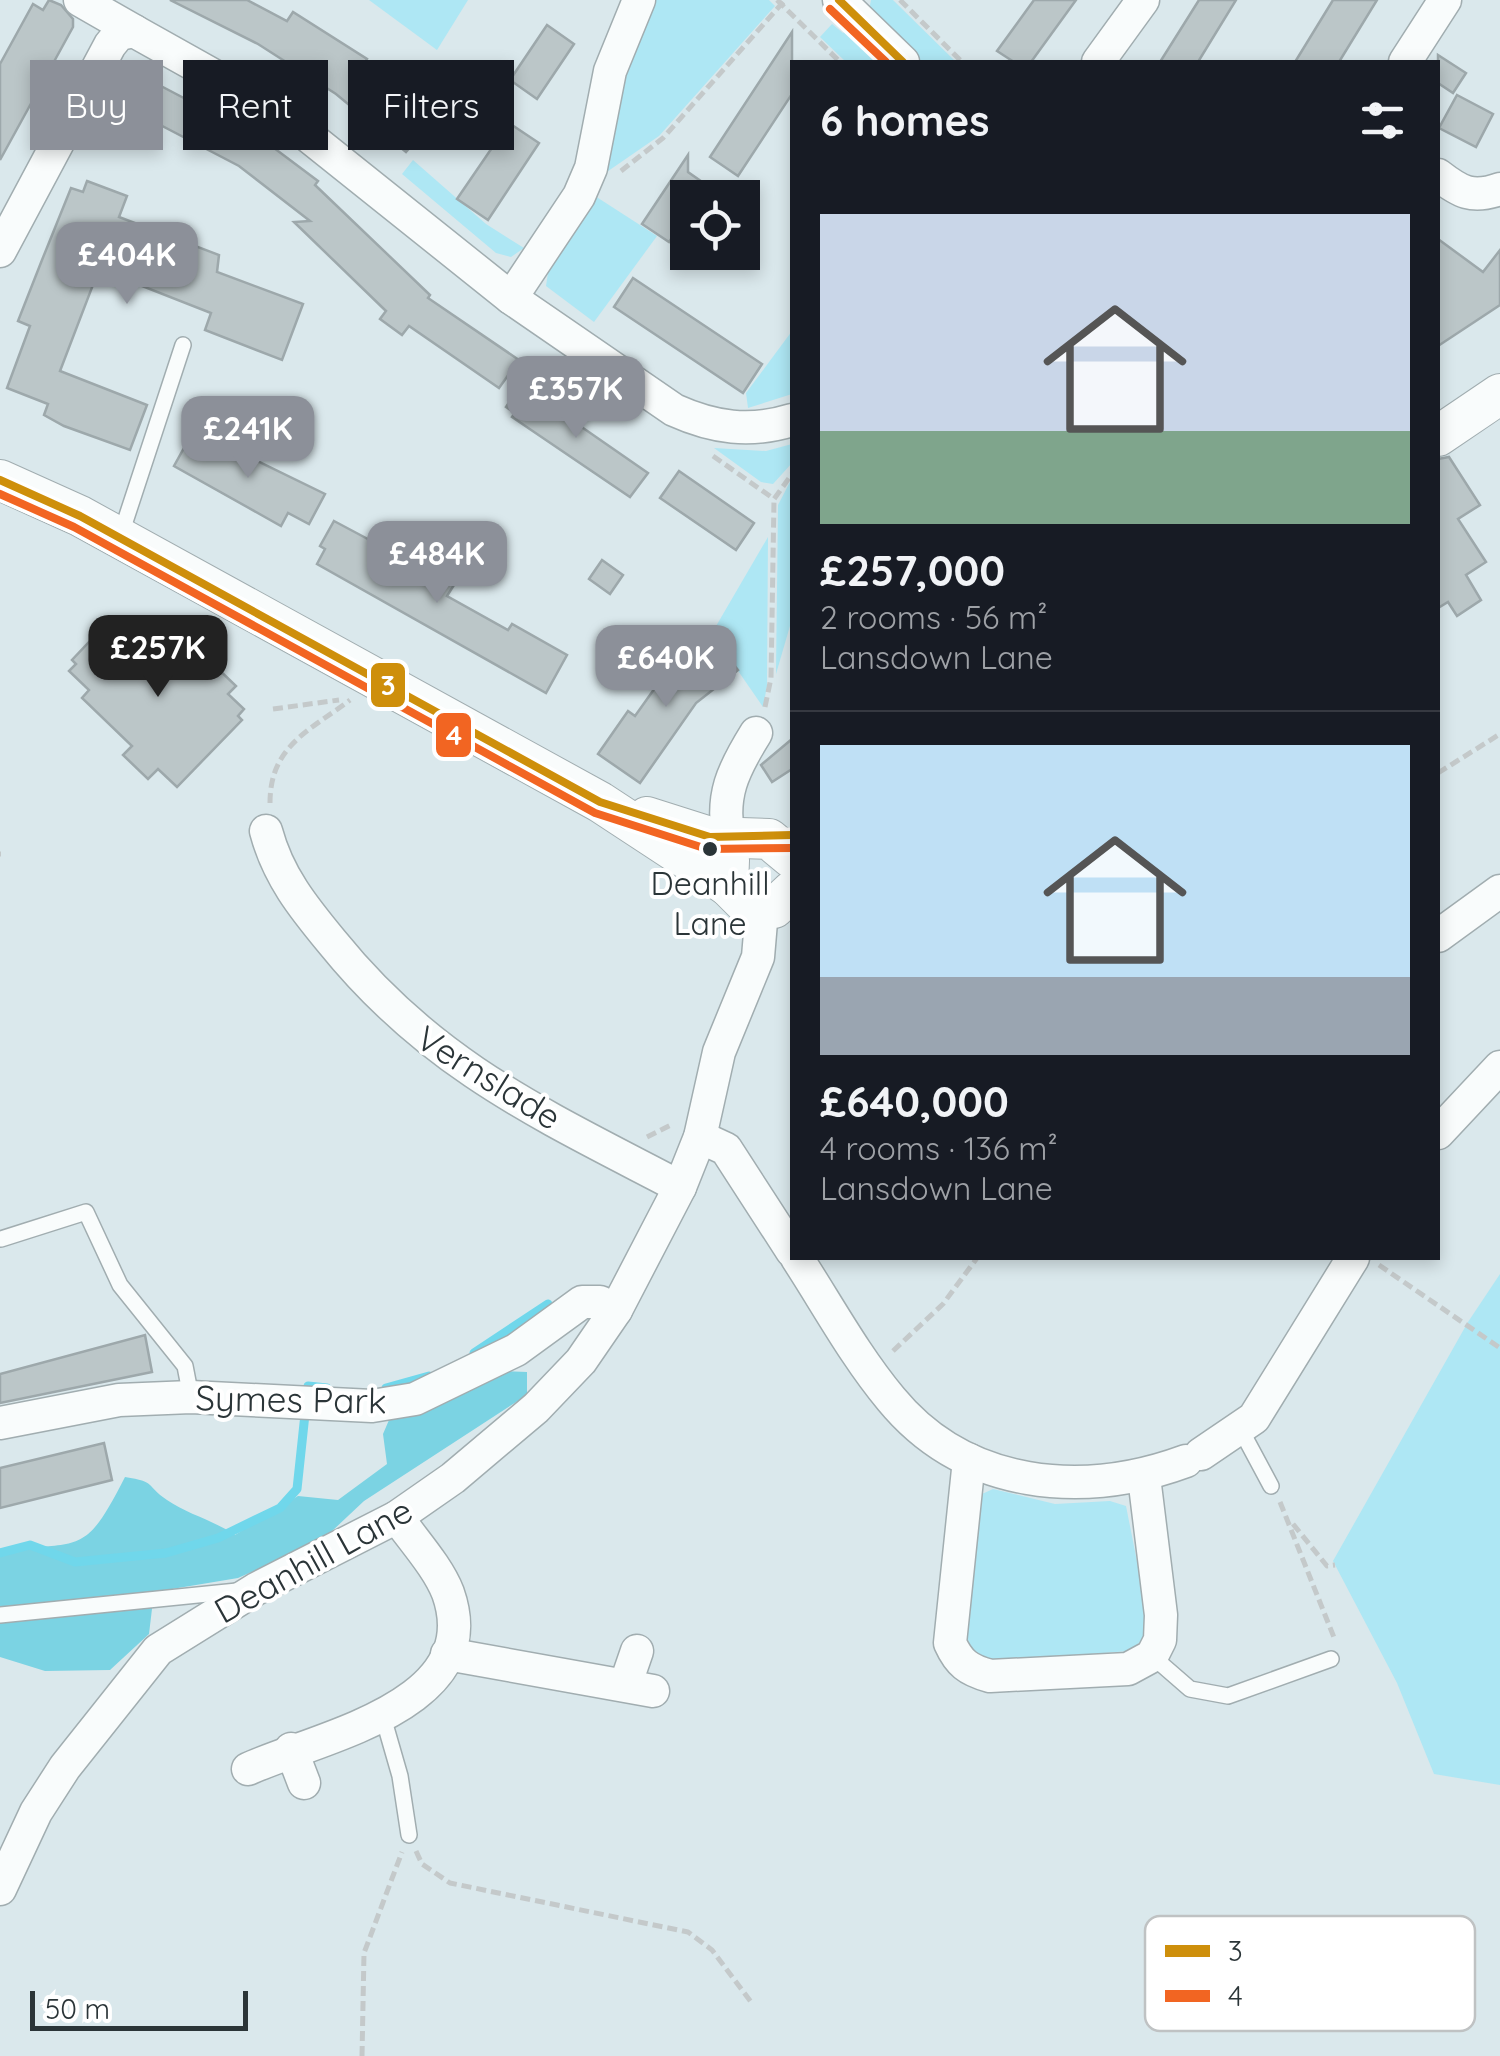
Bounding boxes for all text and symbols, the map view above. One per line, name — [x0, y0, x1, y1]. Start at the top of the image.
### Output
chip: Buy — [30, 60, 163, 150]
chip: Rent — [183, 60, 328, 150]
chip: Filters — [348, 60, 514, 150]
icon: filters — [1355, 93, 1410, 148]
text: 6 homes — [820, 94, 990, 147]
map controls — [670, 180, 760, 270]
button: locate — [670, 180, 760, 270]
pin: £404K — [57, 222, 197, 307]
text: £404K — [78, 234, 176, 274]
icon: home — [1025, 279, 1205, 459]
pin: £357K — [506, 356, 646, 441]
text: £357K — [529, 368, 623, 408]
pin: £241K — [178, 396, 318, 481]
text: £241K — [203, 408, 293, 448]
pin: £484K — [367, 521, 507, 606]
text: £484K — [389, 533, 485, 573]
text: £257,000 — [820, 544, 1005, 597]
text: 2 rooms · 56 m² — [820, 597, 1047, 637]
pin: £257K — [88, 615, 228, 700]
pin: £640K — [596, 625, 736, 710]
text: £257K — [110, 627, 206, 667]
text: £640K — [617, 637, 715, 677]
text: Lansdown Lane — [820, 637, 1053, 677]
line badge: 3 — [369, 661, 407, 709]
text: 3 — [380, 667, 396, 702]
line badge: 4 — [434, 711, 473, 759]
text: 4 — [446, 717, 462, 752]
icon: home — [1025, 810, 1205, 990]
marker: Deanhill Lane — [700, 839, 720, 859]
place label: Deanhill Lane — [650, 863, 770, 943]
street label: Vernslade — [408, 1015, 570, 1139]
text: £640,000 — [820, 1075, 1009, 1128]
text: 4 rooms · 136 m² — [820, 1128, 1058, 1168]
text: Lansdown Lane — [820, 1168, 1053, 1208]
street label: Symes Park — [195, 1375, 387, 1423]
street label: Deanhill Lane — [206, 1488, 420, 1632]
legend — [1145, 1916, 1475, 2031]
text: 3 — [1228, 1933, 1243, 1968]
text: 4 — [1228, 1978, 1243, 2013]
scale bar — [30, 1986, 248, 2030]
text: 50 m — [45, 1991, 110, 2026]

